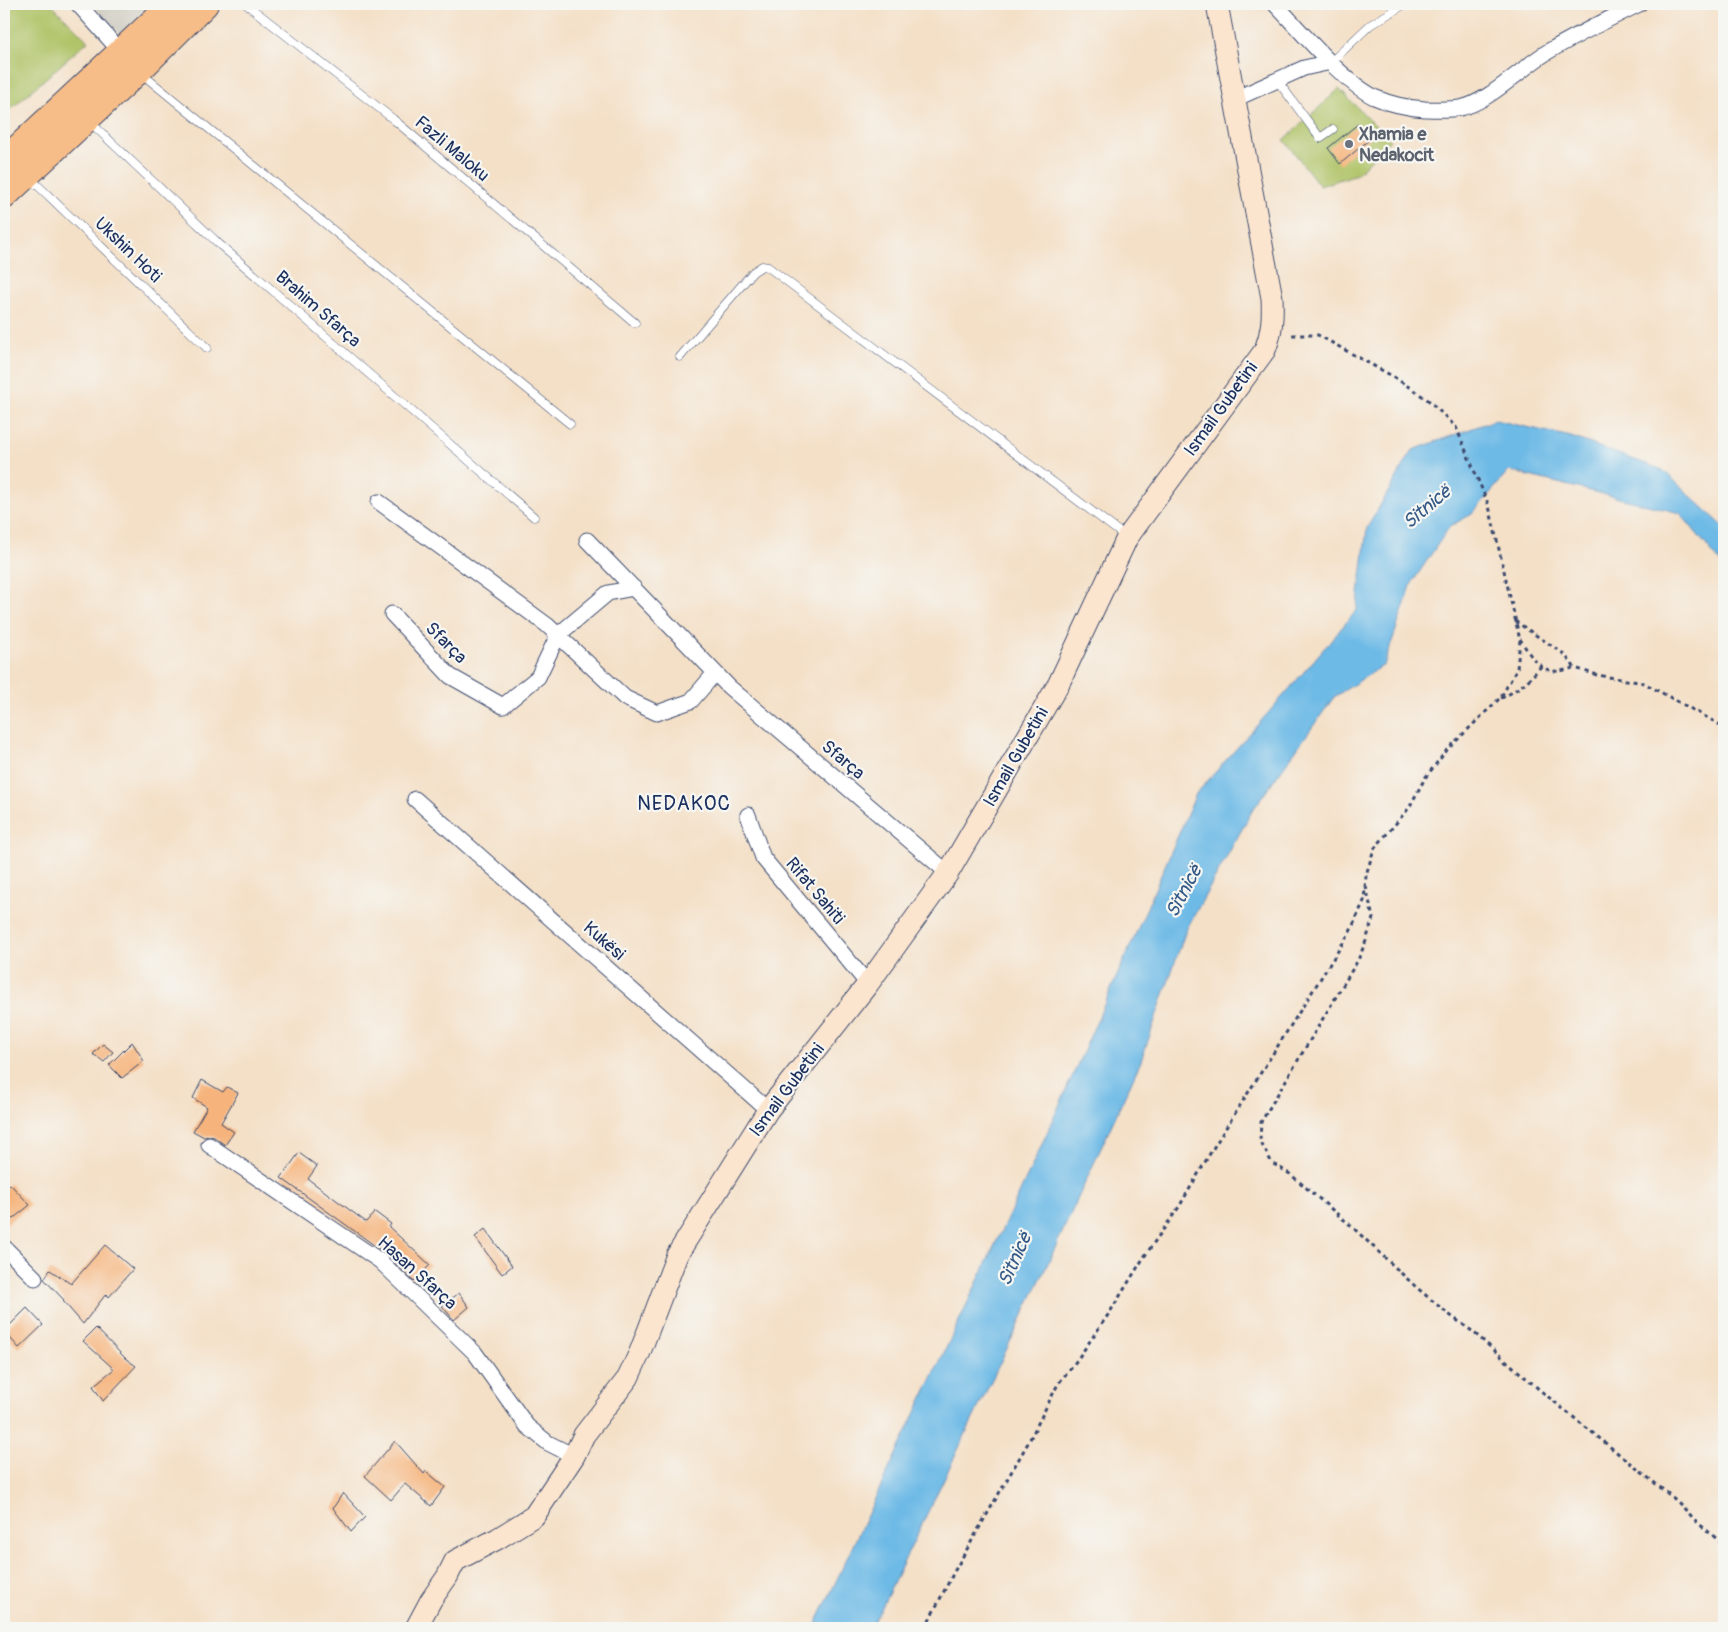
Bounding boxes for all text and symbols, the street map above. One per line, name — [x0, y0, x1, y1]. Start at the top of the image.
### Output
street label: Fazli Maloku — [410, 111, 494, 187]
place label: Xhamia e Nedakocit — [1359, 123, 1435, 167]
marker: Xhamia e Nedakocit — [1343, 138, 1355, 150]
street label: Ukshin Hoti — [90, 212, 166, 288]
street label: Brahim Sfarça — [271, 266, 365, 352]
street label: Ismail Gubetini — [1179, 357, 1263, 461]
water label: Sitnicë — [1398, 479, 1458, 534]
street label: Sfarça — [420, 617, 472, 669]
street label: Ismail Gubetini — [978, 703, 1054, 811]
street label: Sfarça — [817, 735, 869, 785]
district label: NEDAKOC — [637, 791, 731, 816]
street label: Rifat Sahiti — [780, 853, 850, 929]
water label: Sitnicë — [1160, 859, 1209, 921]
street label: Kukësi — [578, 916, 630, 966]
street label: Ismail Gubetini — [744, 1039, 830, 1141]
water label: Sitnicë — [993, 1227, 1038, 1289]
street label: Hasan Sfarça — [372, 1231, 462, 1315]

